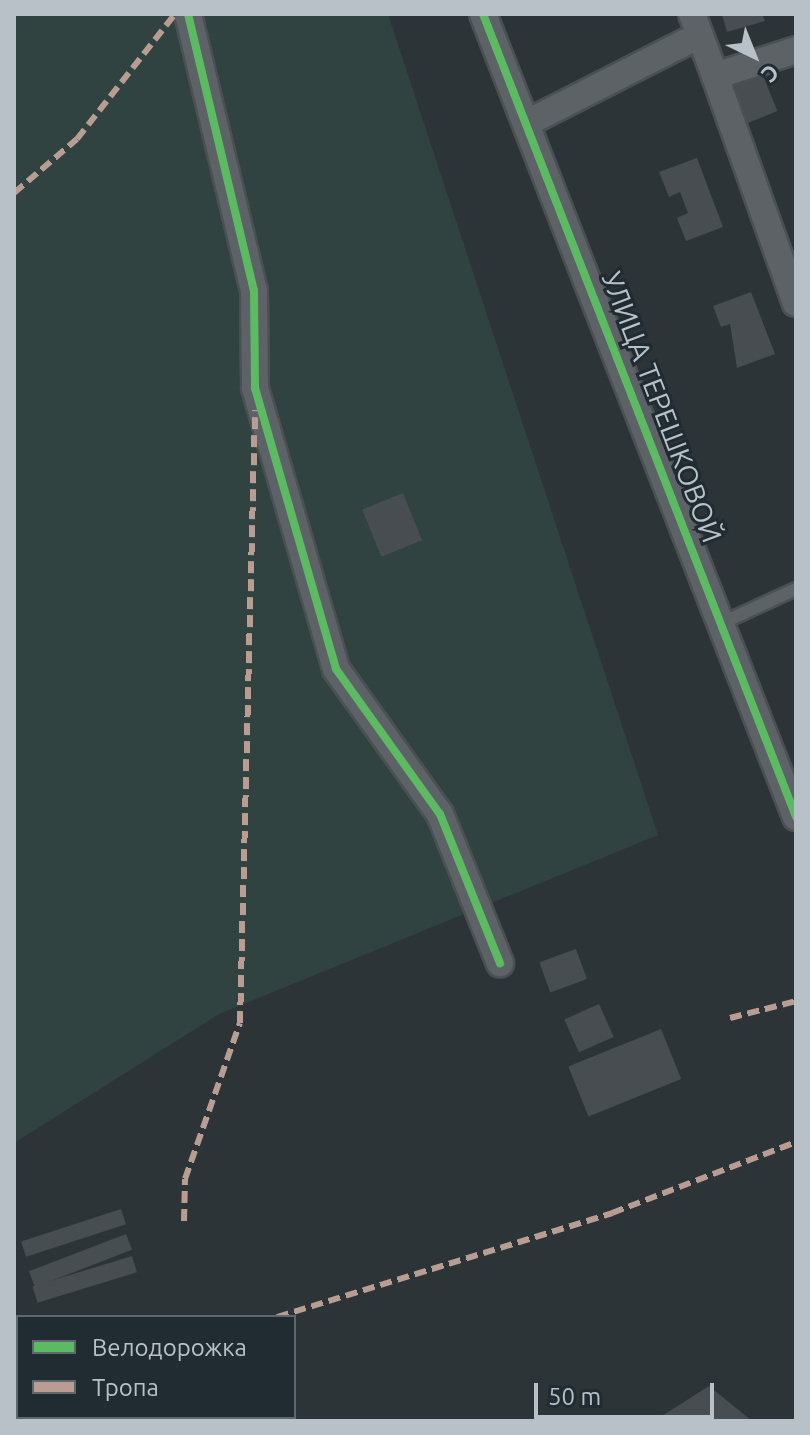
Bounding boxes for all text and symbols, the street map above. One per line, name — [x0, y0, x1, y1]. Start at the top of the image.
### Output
north arrow — [714, 16, 794, 96]
text: С — [757, 60, 784, 88]
street label: УЛИЦА ТЕРЕШКОВОЙ — [595, 267, 729, 547]
legend — [16, 1315, 296, 1419]
text: Велодорожка — [92, 1334, 247, 1361]
scale bar — [538, 1367, 718, 1417]
text: Тропа — [92, 1374, 159, 1401]
text: 50 m — [548, 1383, 601, 1410]

